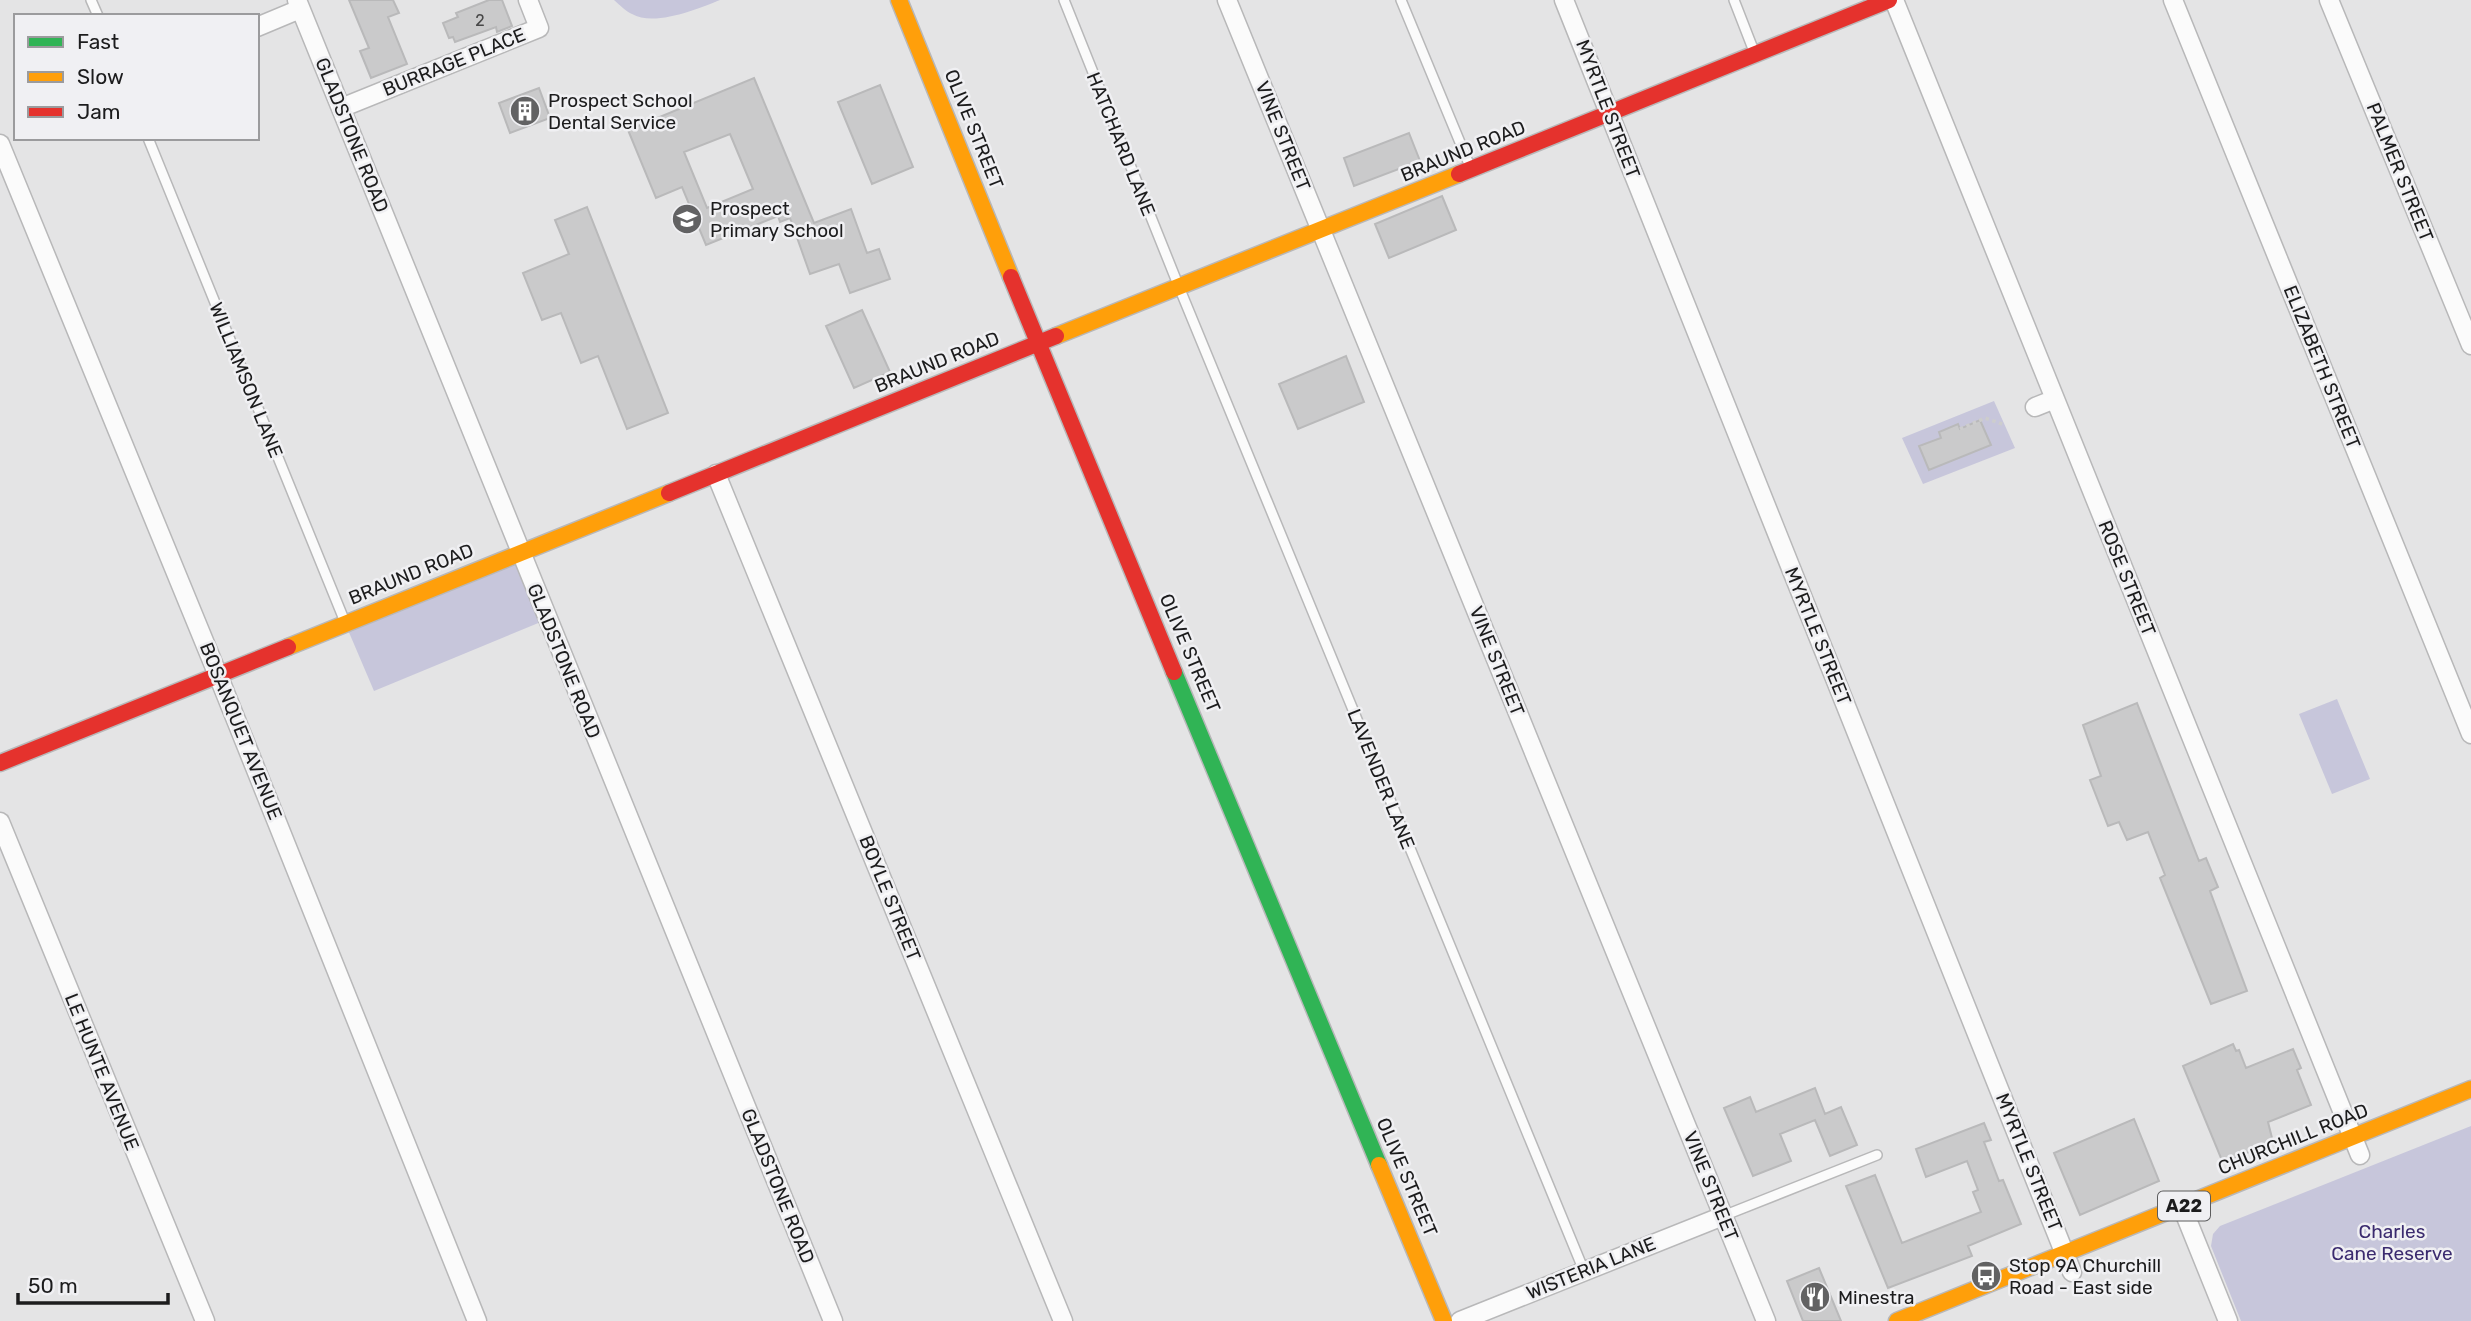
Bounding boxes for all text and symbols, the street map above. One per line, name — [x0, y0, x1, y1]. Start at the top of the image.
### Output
house number: 2 — [475, 11, 485, 30]
legend — [14, 14, 259, 140]
street label: BURRAGE PLACE — [379, 23, 529, 101]
text: Fast — [77, 29, 119, 54]
street label: MYRTLE STREET — [1571, 36, 1645, 182]
street label: GLADSTONE ROAD — [310, 54, 394, 216]
text: Slow — [77, 64, 124, 89]
street label: OLIVE STREET — [940, 66, 1008, 192]
street label: HATCHARD LANE — [1082, 69, 1160, 219]
street label: VINE STREET — [1251, 78, 1315, 194]
place label: Prospect School Dental Service — [548, 89, 693, 134]
building icon: Prospect School Dental Service — [508, 94, 542, 128]
text: Jam — [77, 99, 121, 124]
street label: PALMER STREET — [2362, 99, 2438, 245]
street label: BRAUND ROAD — [1397, 115, 1529, 187]
place label: Prospect Primary School — [710, 197, 844, 242]
school or university icon: Prospect Primary School — [670, 202, 704, 236]
street label: ELIZABETH STREET — [2279, 282, 2365, 452]
street label: WILLIAMSON LANE — [204, 299, 288, 461]
street label: BRAUND ROAD — [871, 326, 1003, 398]
street label: ROSE STREET — [2093, 517, 2161, 639]
street label: BRAUND ROAD — [345, 538, 477, 610]
street label: MYRTLE STREET — [1780, 564, 1856, 708]
street label: GLADSTONE ROAD — [522, 580, 606, 742]
street label: OLIVE STREET — [1155, 590, 1225, 716]
street label: VINE STREET — [1465, 603, 1529, 719]
street label: BOSANQUET AVENUE — [195, 639, 287, 823]
street label: LAVENDER LANE — [1342, 705, 1420, 853]
street label: BOYLE STREET — [854, 832, 926, 964]
street label: LE HUNTE AVENUE — [60, 990, 144, 1154]
street label: MYRTLE STREET — [1991, 1090, 2067, 1234]
street label: CHURCHILL ROAD — [2215, 1098, 2371, 1180]
street label: GLADSTONE ROAD — [736, 1105, 820, 1267]
street label: OLIVE STREET — [1372, 1114, 1442, 1240]
street label: VINE STREET — [1679, 1128, 1743, 1244]
road number: A22 — [2158, 1191, 2210, 1220]
park label: Charles Cane Reserve — [2331, 1220, 2453, 1265]
street label: WISTERIA LANE — [1523, 1232, 1659, 1304]
place label: Stop 9A Churchill Road - East side — [2009, 1254, 2161, 1299]
bus stop icon: Stop 9A Churchill Road - East side — [1969, 1259, 2003, 1293]
scale bar — [18, 1262, 168, 1306]
text: 50 m — [28, 1273, 78, 1298]
restaurant icon: Minestra — [1798, 1280, 1832, 1314]
place label: Minestra — [1838, 1286, 1915, 1309]

